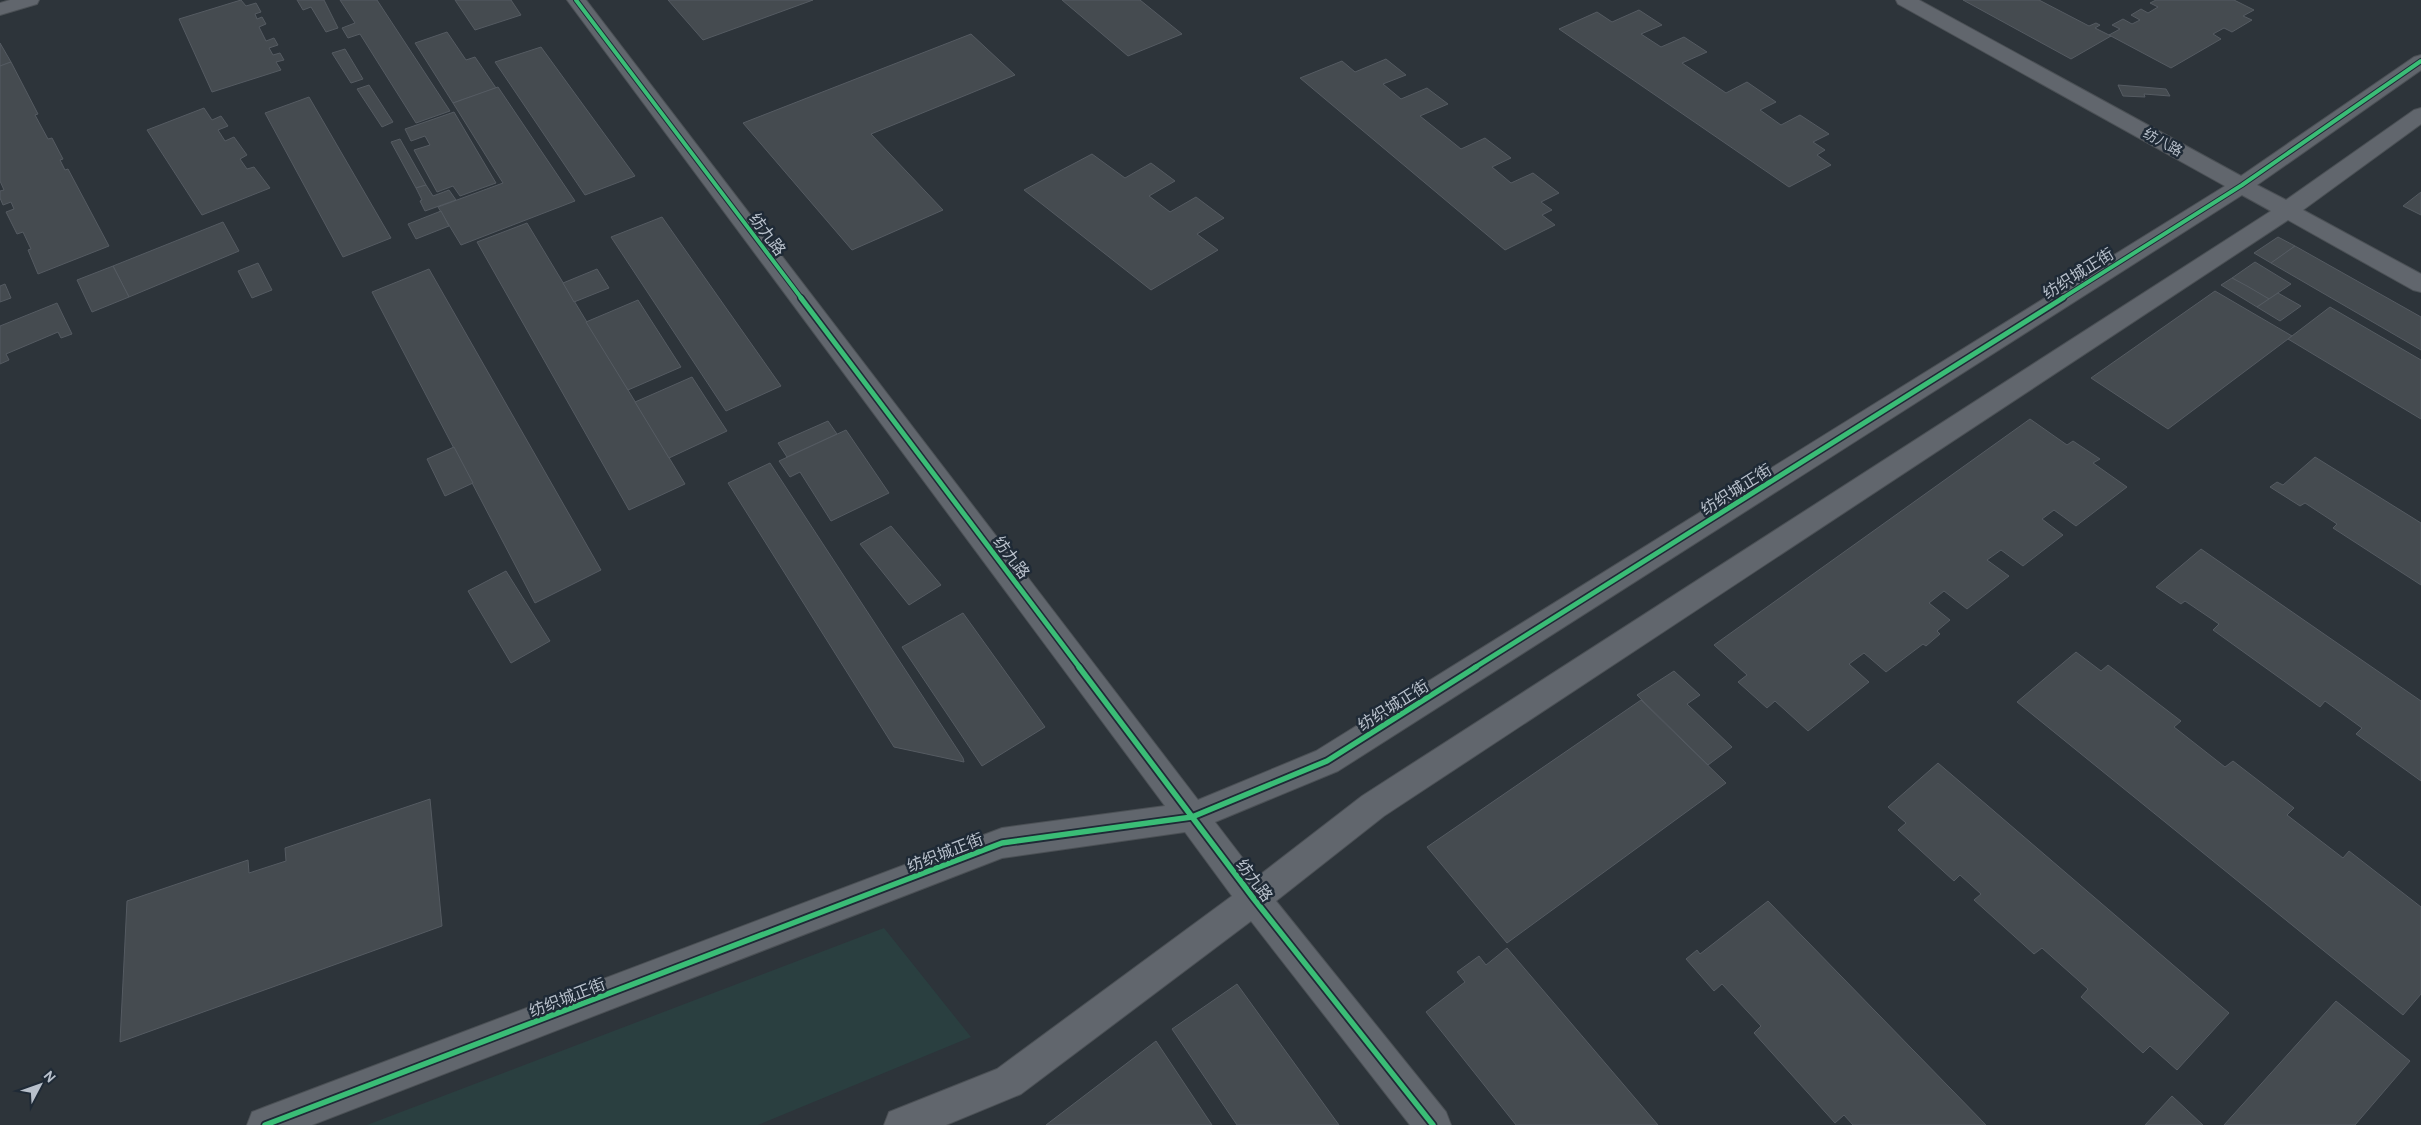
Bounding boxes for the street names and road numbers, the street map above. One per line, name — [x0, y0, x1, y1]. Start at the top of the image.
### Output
street label: 纺八路 — [2140, 126, 2185, 161]
street label: 纺九路 — [744, 210, 789, 260]
street label: 纺织城正街 — [2040, 245, 2118, 304]
street label: 纺织城正街 — [1698, 461, 1776, 520]
street label: 纺九路 — [988, 533, 1033, 583]
street label: 纺织城正街 — [1355, 677, 1433, 736]
street label: 纺织城正街 — [905, 830, 987, 878]
street label: 纺九路 — [1231, 856, 1276, 906]
street label: 纺织城正街 — [527, 975, 609, 1023]

